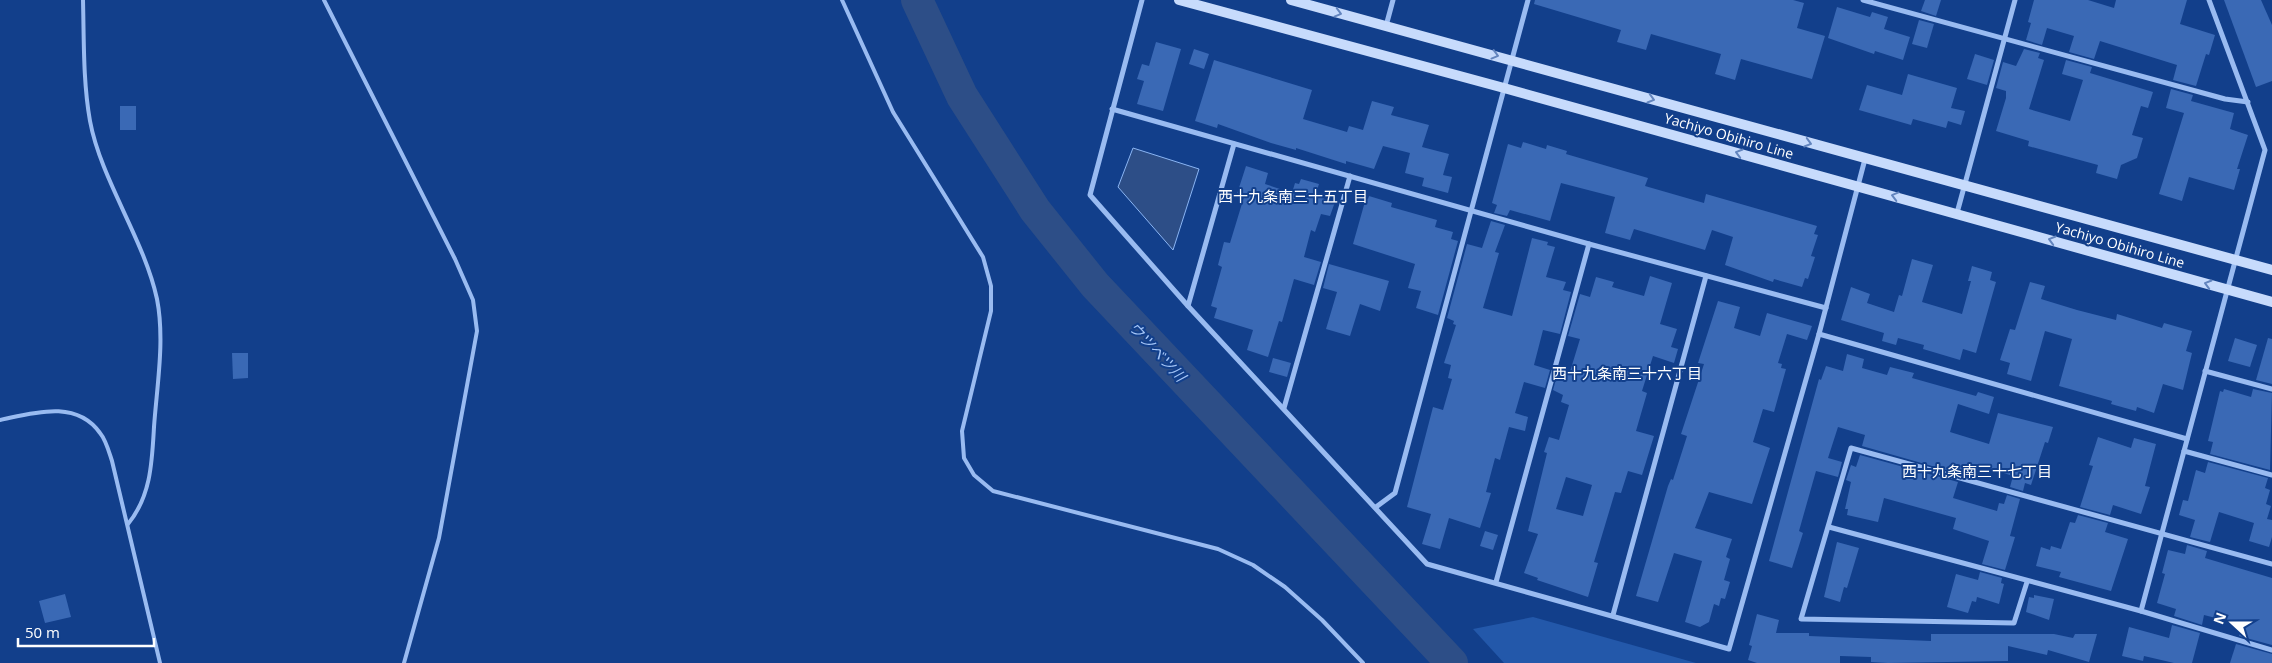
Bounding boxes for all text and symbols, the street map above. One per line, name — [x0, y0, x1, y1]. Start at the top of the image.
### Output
one-way arrow — [1333, 7, 1341, 17]
one-way arrow — [1490, 49, 1499, 60]
one-way arrow — [1647, 93, 1655, 103]
street label: Yachiyo Obihiro Line — [1662, 108, 1796, 163]
one-way arrow — [1803, 137, 1811, 147]
one-way arrow — [1735, 149, 1743, 159]
district label: 西十九条南三十五丁目 — [1218, 186, 1368, 206]
one-way arrow — [1892, 192, 1900, 202]
street label: Yachiyo Obihiro Line — [2053, 217, 2187, 272]
one-way arrow — [2048, 235, 2056, 245]
one-way arrow — [2205, 280, 2213, 290]
water label: ウツベツ川 — [1125, 317, 1192, 387]
district label: 西十九条南三十六丁目 — [1552, 363, 1702, 383]
district label: 西十九条南三十七丁目 — [1902, 461, 2052, 481]
north arrow — [2207, 598, 2257, 648]
text: N — [2208, 609, 2230, 627]
scale bar — [18, 616, 154, 648]
text: 50 m — [25, 622, 60, 642]

